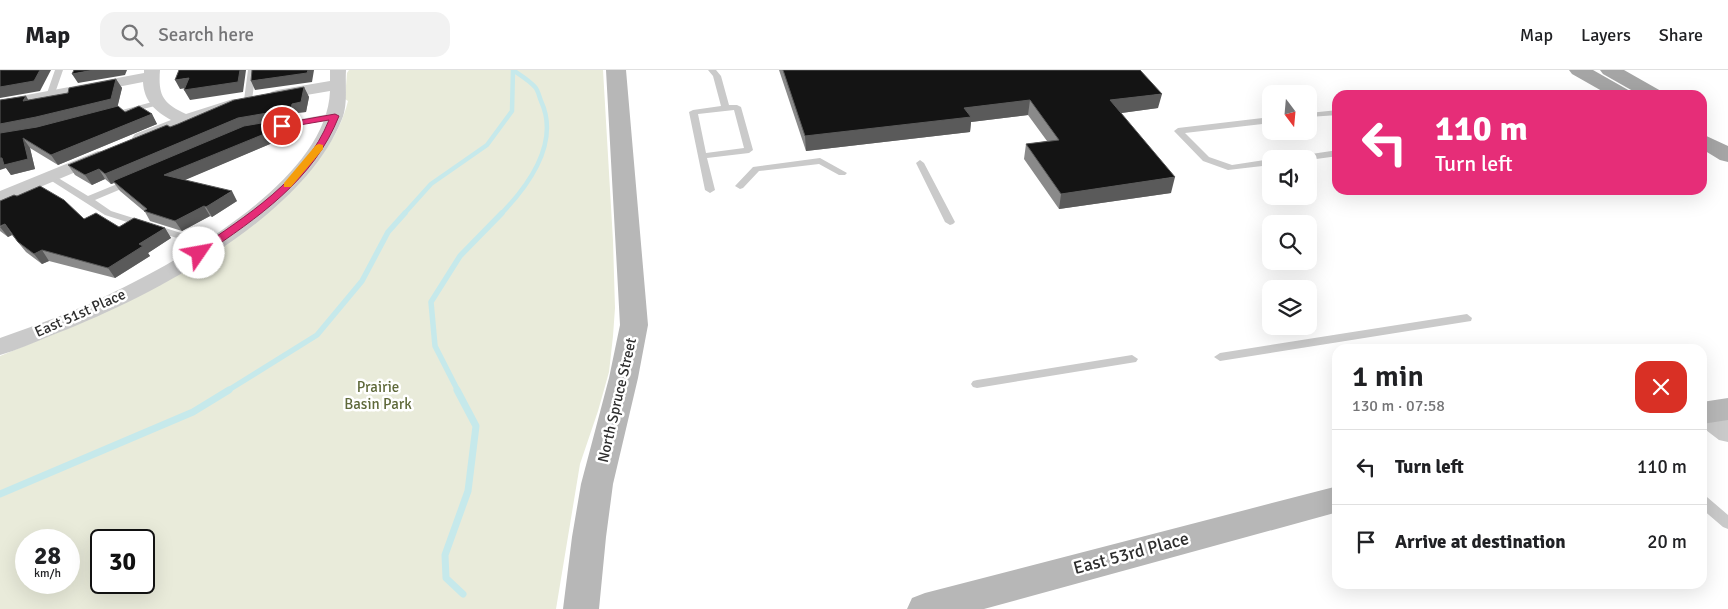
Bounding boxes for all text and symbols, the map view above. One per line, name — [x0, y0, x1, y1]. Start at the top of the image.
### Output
search box — [100, 12, 450, 57]
text: Map — [25, 20, 70, 50]
icon: search — [118, 21, 146, 49]
text: Search here — [158, 23, 254, 47]
text: Map — [1520, 24, 1553, 46]
text: Layers — [1581, 24, 1631, 46]
text: Share — [1659, 24, 1703, 46]
north arrow — [1262, 85, 1318, 140]
map controls — [1262, 85, 1317, 335]
pin — [261, 105, 303, 147]
text: 110 m — [1435, 107, 1528, 150]
icon: left — [1352, 110, 1417, 175]
icon: arrive — [268, 112, 296, 140]
button: sound — [1262, 150, 1317, 205]
text: Turn left — [1435, 150, 1513, 177]
button: search — [1262, 215, 1317, 270]
position arrow — [172, 226, 224, 278]
button: layers — [1262, 280, 1317, 335]
street label: East 51st Place — [32, 285, 128, 341]
street label: North Spruce Street — [594, 336, 640, 464]
text: 1 min — [1352, 358, 1424, 395]
button: close — [1635, 361, 1687, 413]
park label: Prairie Basin Park — [344, 378, 412, 413]
text: 130 m · 07:58 — [1352, 396, 1445, 416]
icon: left — [1352, 453, 1380, 481]
text: Turn left — [1395, 455, 1464, 479]
text: 110 m — [1637, 455, 1687, 479]
street label: East 53rd Place — [1071, 527, 1191, 579]
icon: arrive — [1352, 528, 1380, 556]
speed limit sign: 30 — [90, 529, 155, 594]
text: Arrive at destination — [1395, 530, 1566, 554]
text: 20 m — [1647, 530, 1687, 554]
text: 28 — [34, 540, 61, 571]
text: km/h — [34, 566, 61, 581]

